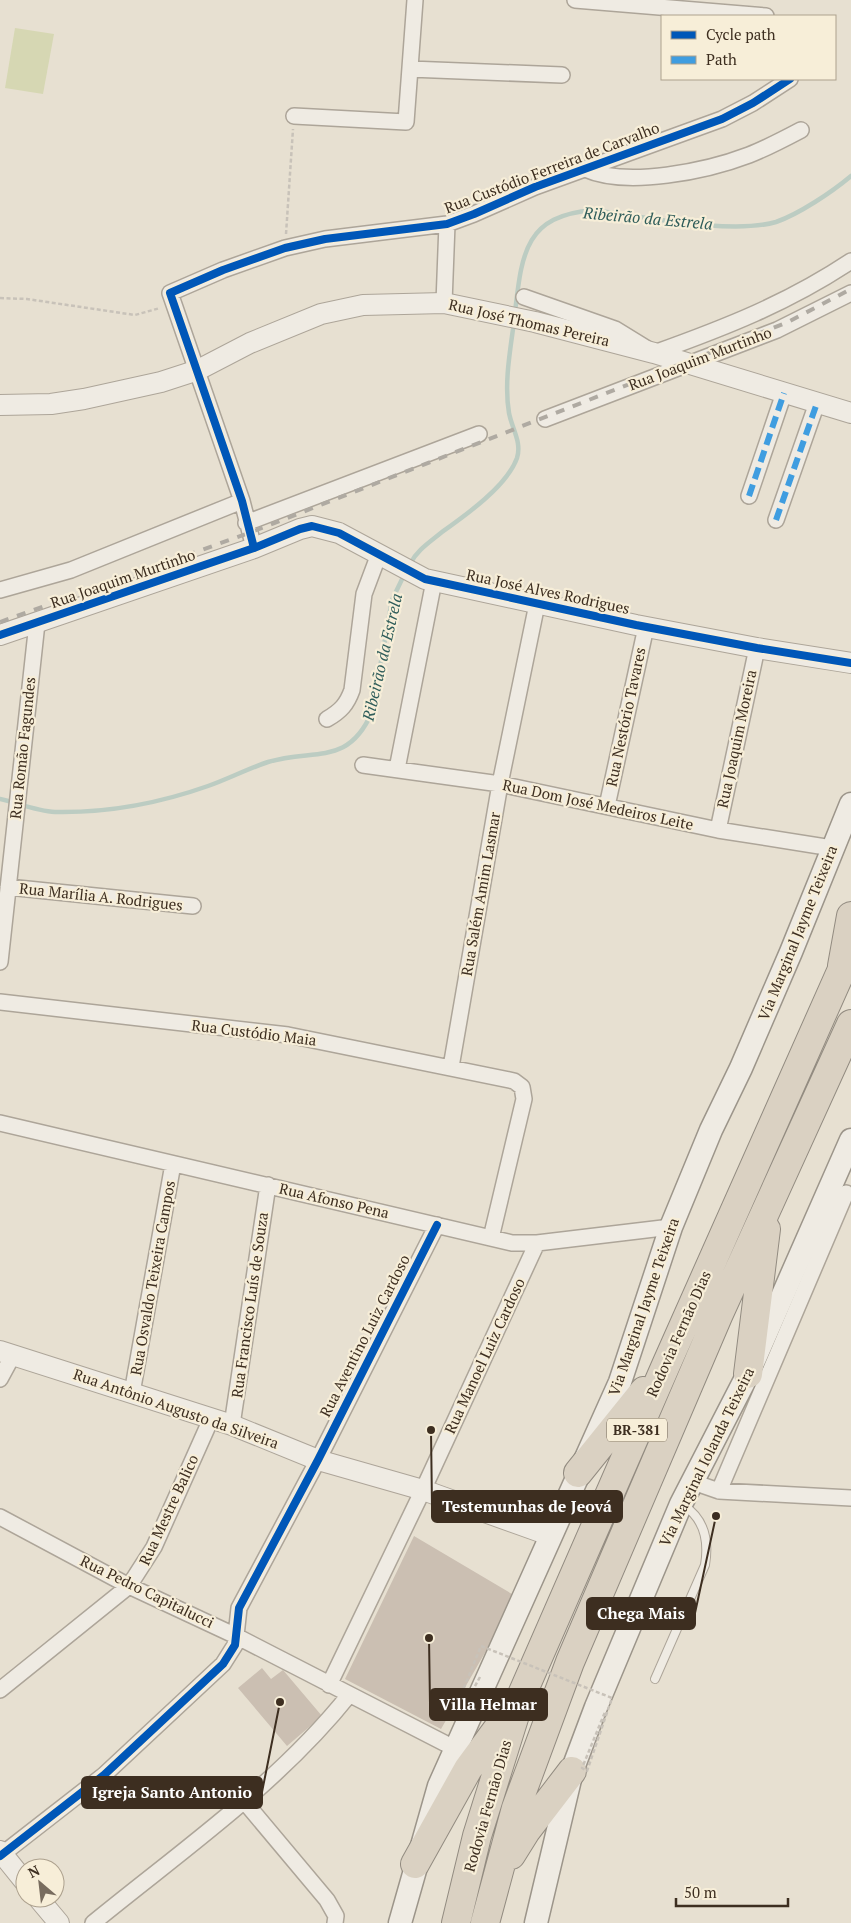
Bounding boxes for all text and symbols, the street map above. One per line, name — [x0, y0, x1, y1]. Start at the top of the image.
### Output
legend — [661, 15, 836, 80]
text: Cycle path — [706, 24, 776, 44]
text: Path — [706, 49, 737, 69]
street label: Rua Custódio Ferreira de Carvalho — [441, 117, 662, 217]
water label: Ribeirão da Estrela — [581, 201, 714, 235]
street label: Rua José Thomas Pereira — [447, 294, 612, 350]
street label: Rua Joaquim Murtinho — [625, 322, 774, 395]
street label: Rua Joaquim Murtinho — [48, 544, 198, 612]
street label: Rua José Alves Rodrigues — [465, 564, 632, 618]
water label: Ribeirão da Estrela — [356, 591, 407, 724]
street label: Rua Nestório Tavares — [600, 645, 650, 788]
street label: Rua Joaquim Moreira — [712, 667, 761, 810]
street label: Rua Romão Fagundes — [5, 676, 39, 820]
street label: Rua Dom José Medeiros Leite — [501, 774, 695, 834]
street label: Rua Salém Amim Lasmar — [456, 810, 504, 977]
street label: Via Marginal Jayme Teixeira — [753, 842, 842, 1023]
street label: Rua Marília A. Rodrigues — [18, 877, 184, 915]
street label: Rua Custódio Maia — [191, 1014, 318, 1050]
street label: Rua Afonso Pena — [277, 1178, 392, 1223]
street label: Rua Osvaldo Teixeira Campos — [125, 1179, 179, 1377]
street label: Rua Francisco Luís de Souza — [226, 1210, 272, 1399]
street label: Via Marginal Jayme Teixeira — [603, 1215, 683, 1398]
street label: Rua Aventino Luiz Cardoso — [314, 1251, 414, 1420]
street label: Rodovia Fernão Dias — [641, 1267, 715, 1400]
street label: Rua Manoel Luiz Cardoso — [439, 1274, 529, 1437]
street label: Rua Antônio Augusto da Silveira — [71, 1363, 282, 1453]
street label: Via Marginal Iolanda Teixeira — [654, 1363, 758, 1549]
road number: BR-381 — [607, 1418, 667, 1442]
street label: Rua Mestre Balico — [134, 1451, 202, 1568]
callout: Testemunhas de Jeová — [432, 1491, 622, 1522]
text: Testemunhas de Jeová — [442, 1495, 612, 1517]
street label: Rua Pedro Capitalucci — [77, 1550, 218, 1632]
callout: Chega Mais — [587, 1598, 695, 1629]
text: Chega Mais — [597, 1602, 685, 1624]
callout: Villa Helmar — [430, 1689, 547, 1720]
text: Villa Helmar — [439, 1693, 537, 1715]
street label: Rodovia Fernão Dias — [459, 1737, 515, 1874]
callout: Igreja Santo Antonio — [82, 1777, 262, 1808]
text: Igreja Santo Antonio — [92, 1781, 252, 1803]
north arrow — [15, 1858, 65, 1908]
text: N — [25, 1860, 43, 1882]
scale bar — [676, 1876, 788, 1908]
text: 50 m — [684, 1882, 717, 1902]

